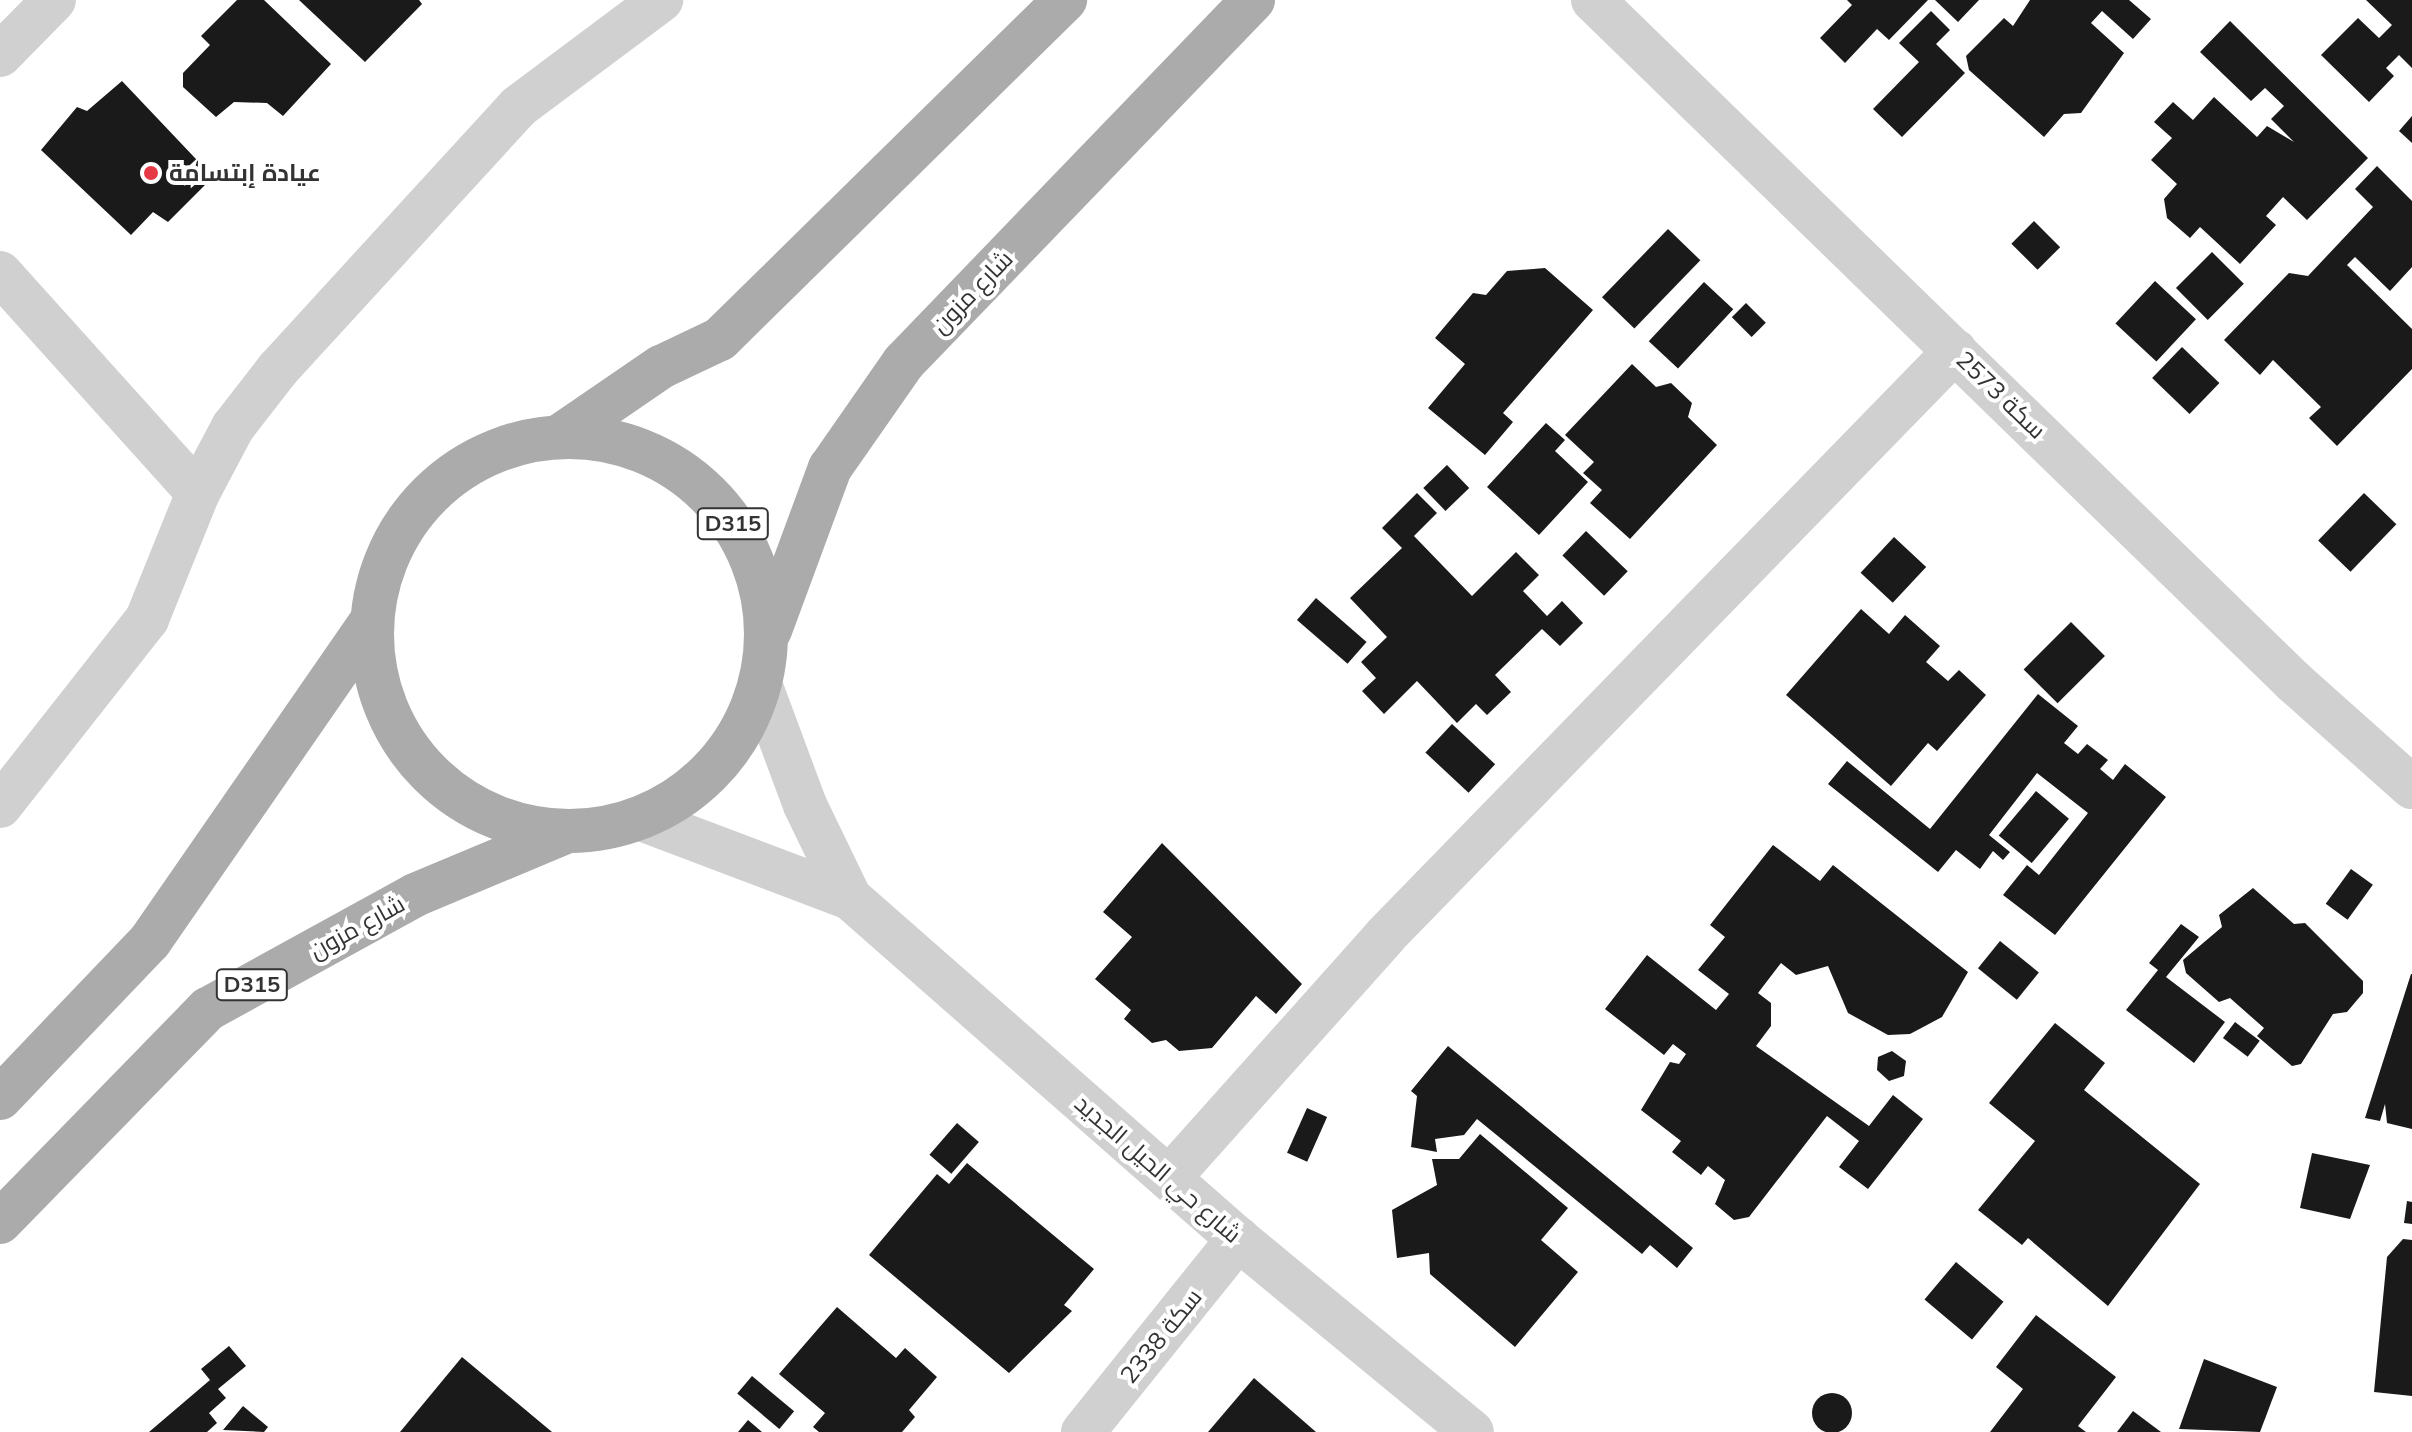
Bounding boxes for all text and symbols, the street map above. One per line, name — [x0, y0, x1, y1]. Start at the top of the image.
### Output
place label: عيادة إبتسامة — [169, 159, 321, 187]
marker: عيادة إبتسامة — [140, 162, 162, 184]
street label: شارع مزون — [925, 244, 1019, 340]
street label: سكة 2573 — [1950, 345, 2052, 445]
road number: D315 — [695, 506, 771, 542]
street label: شارع مزون — [304, 889, 410, 965]
road number: D315 — [214, 967, 290, 1003]
street label: شارع حي الحيل الجديد — [1069, 1089, 1247, 1249]
street label: سكة 2338 — [1114, 1283, 1208, 1389]

